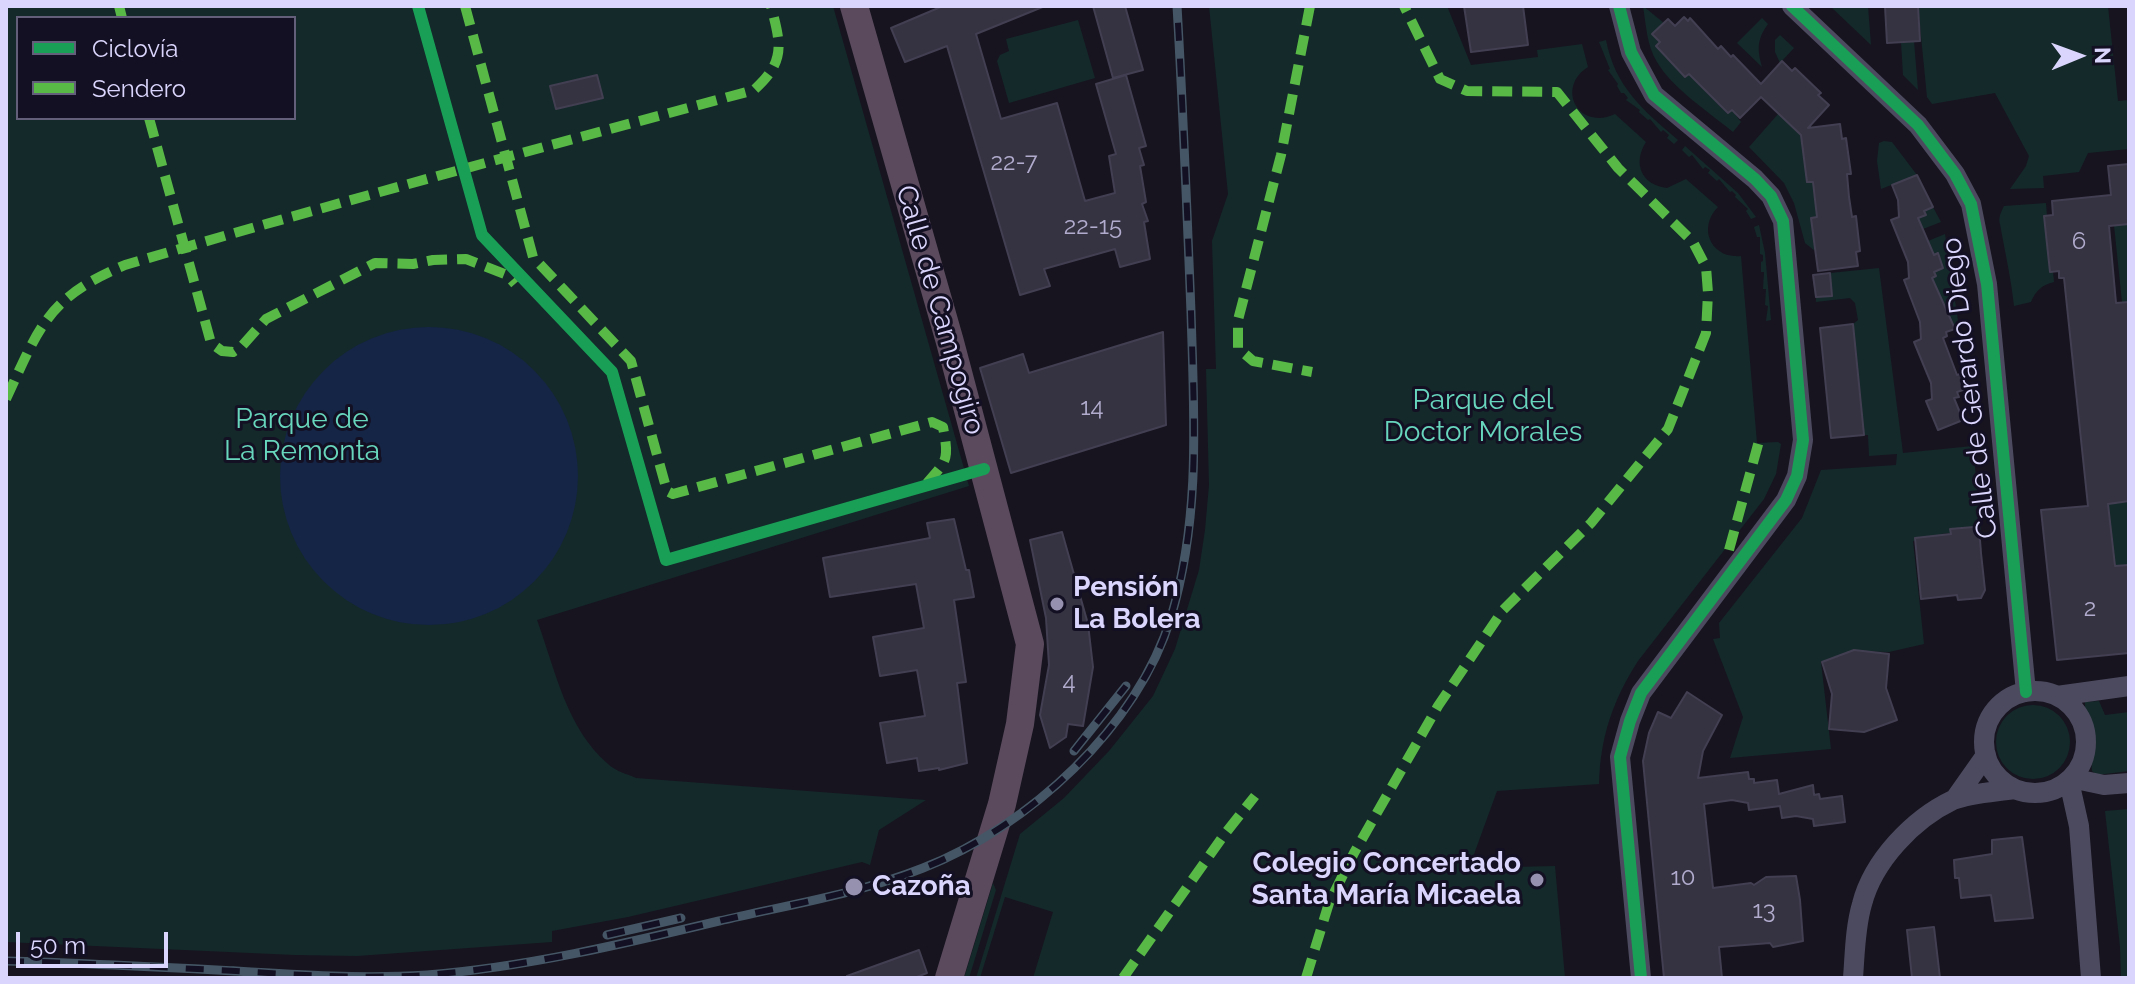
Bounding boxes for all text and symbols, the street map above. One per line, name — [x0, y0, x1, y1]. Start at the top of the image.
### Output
legend — [16, 16, 296, 120]
north arrow — [2039, 16, 2119, 96]
text: Ciclovía — [92, 34, 178, 63]
text: N — [2090, 47, 2116, 64]
text: Sendero — [92, 74, 186, 103]
house number: 22-7 — [990, 149, 1038, 177]
street label: Calle de Campogiro — [888, 181, 992, 439]
house number: 22-15 — [1064, 213, 1122, 241]
house number: 6 — [2072, 228, 2086, 256]
street label: Calle de Gerardo Diego — [1935, 236, 2005, 540]
park label: Parque del Doctor Morales — [1384, 384, 1582, 450]
house number: 14 — [1080, 394, 1104, 422]
park label: Parque de La Remonta — [224, 403, 380, 469]
place label: Pensión La Bolera — [1073, 571, 1201, 637]
marker: Pensión La Bolera — [1048, 595, 1066, 613]
house number: 2 — [2084, 595, 2096, 623]
house number: 4 — [1062, 668, 1076, 696]
place label: Colegio Concertado Santa María Micaela — [1252, 847, 1521, 913]
house number: 10 — [1671, 864, 1695, 892]
place label: Cazoña — [872, 870, 971, 904]
marker: Colegio Concertado Santa María Micaela — [1528, 871, 1546, 889]
marker: Cazoña — [843, 876, 865, 898]
house number: 13 — [1752, 897, 1776, 925]
scale bar — [20, 916, 172, 966]
text: 50 m — [30, 931, 86, 960]

